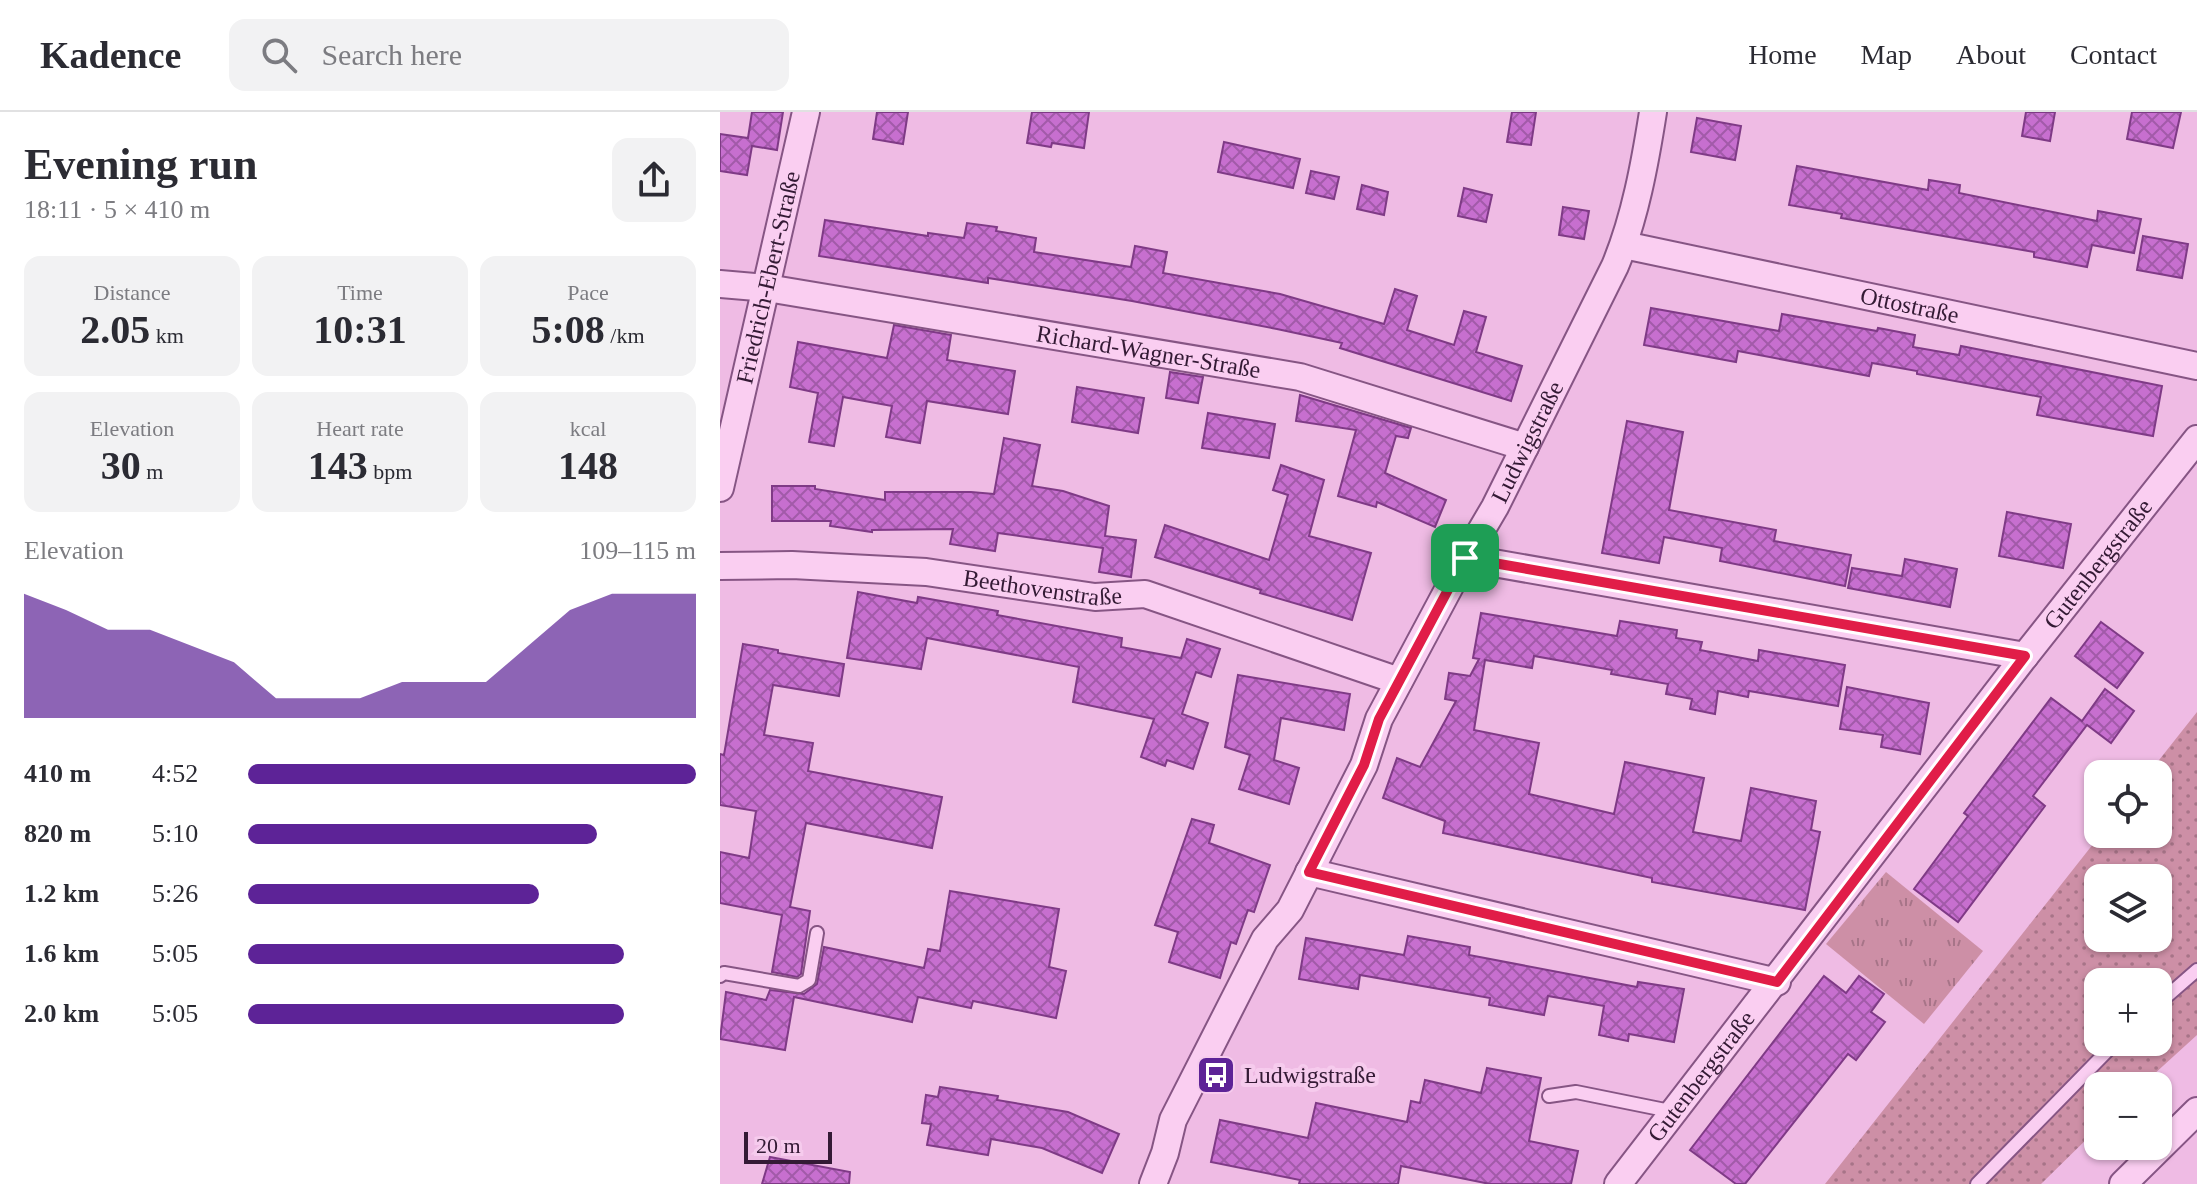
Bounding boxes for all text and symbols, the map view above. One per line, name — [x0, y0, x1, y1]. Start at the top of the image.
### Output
search box — [229, 19, 789, 91]
icon: search — [257, 33, 301, 77]
text: Kadence — [40, 34, 181, 76]
text: Search here — [321, 38, 462, 71]
text: Home — [1748, 39, 1817, 70]
text: Map — [1861, 39, 1912, 70]
text: About — [1956, 39, 2026, 70]
text: Contact — [2070, 39, 2157, 70]
button: share — [612, 138, 696, 222]
text: Evening run — [24, 140, 258, 189]
street label: Friedrich-Ebert-Straße — [731, 169, 805, 386]
text: 18:11 · 5 × 410 m — [24, 195, 210, 224]
text: Distance — [94, 280, 170, 305]
text: Time — [337, 280, 383, 305]
text: Pace — [567, 280, 609, 305]
street label: Ottostraße — [1858, 282, 1961, 328]
text: 2.05 — [80, 307, 150, 352]
text: 10:31 — [313, 307, 407, 352]
text: 5:08 — [531, 307, 605, 352]
street label: Richard-Wagner-Straße — [1035, 320, 1263, 383]
text: km — [150, 323, 184, 348]
text: /km — [605, 323, 645, 348]
street label: Ludwigstraße — [1486, 377, 1568, 507]
text: Elevation — [90, 416, 174, 441]
text: Heart rate — [316, 416, 404, 441]
text: kcal — [570, 416, 606, 441]
text: 30 — [101, 443, 141, 488]
text: 143 — [308, 443, 368, 488]
text: 148 — [558, 443, 618, 488]
text: m — [141, 459, 163, 484]
text: bpm — [368, 459, 412, 484]
street label: Gutenbergstraße — [2039, 494, 2157, 634]
pin — [1431, 524, 1499, 592]
text: Elevation — [24, 536, 124, 565]
text: 109–115 m — [579, 536, 696, 565]
icon: arrive — [1443, 536, 1487, 580]
street label: Beethovenstraße — [962, 565, 1123, 611]
text: 410 m — [24, 759, 91, 788]
text: 4:52 — [152, 759, 198, 788]
map controls — [2084, 760, 2172, 1160]
button: locate — [2084, 760, 2172, 848]
text: 820 m — [24, 819, 91, 848]
text: 5:10 — [152, 819, 198, 848]
button: layers — [2084, 864, 2172, 952]
text: 1.2 km — [24, 879, 99, 908]
text: 5:26 — [152, 879, 198, 908]
text: 1.6 km — [24, 939, 99, 968]
text: 5:05 — [152, 939, 198, 968]
button: + — [2084, 968, 2172, 1056]
text: 2.0 km — [24, 999, 99, 1028]
text: 5:05 — [152, 999, 198, 1028]
street label: Gutenbergstraße — [1642, 1006, 1760, 1147]
bus stop icon: Ludwigstraße — [1195, 1054, 1237, 1096]
place label: Ludwigstraße — [1244, 1062, 1376, 1088]
button: − — [2084, 1072, 2172, 1160]
scale bar — [744, 1128, 832, 1164]
text: 20 m — [756, 1133, 801, 1158]

